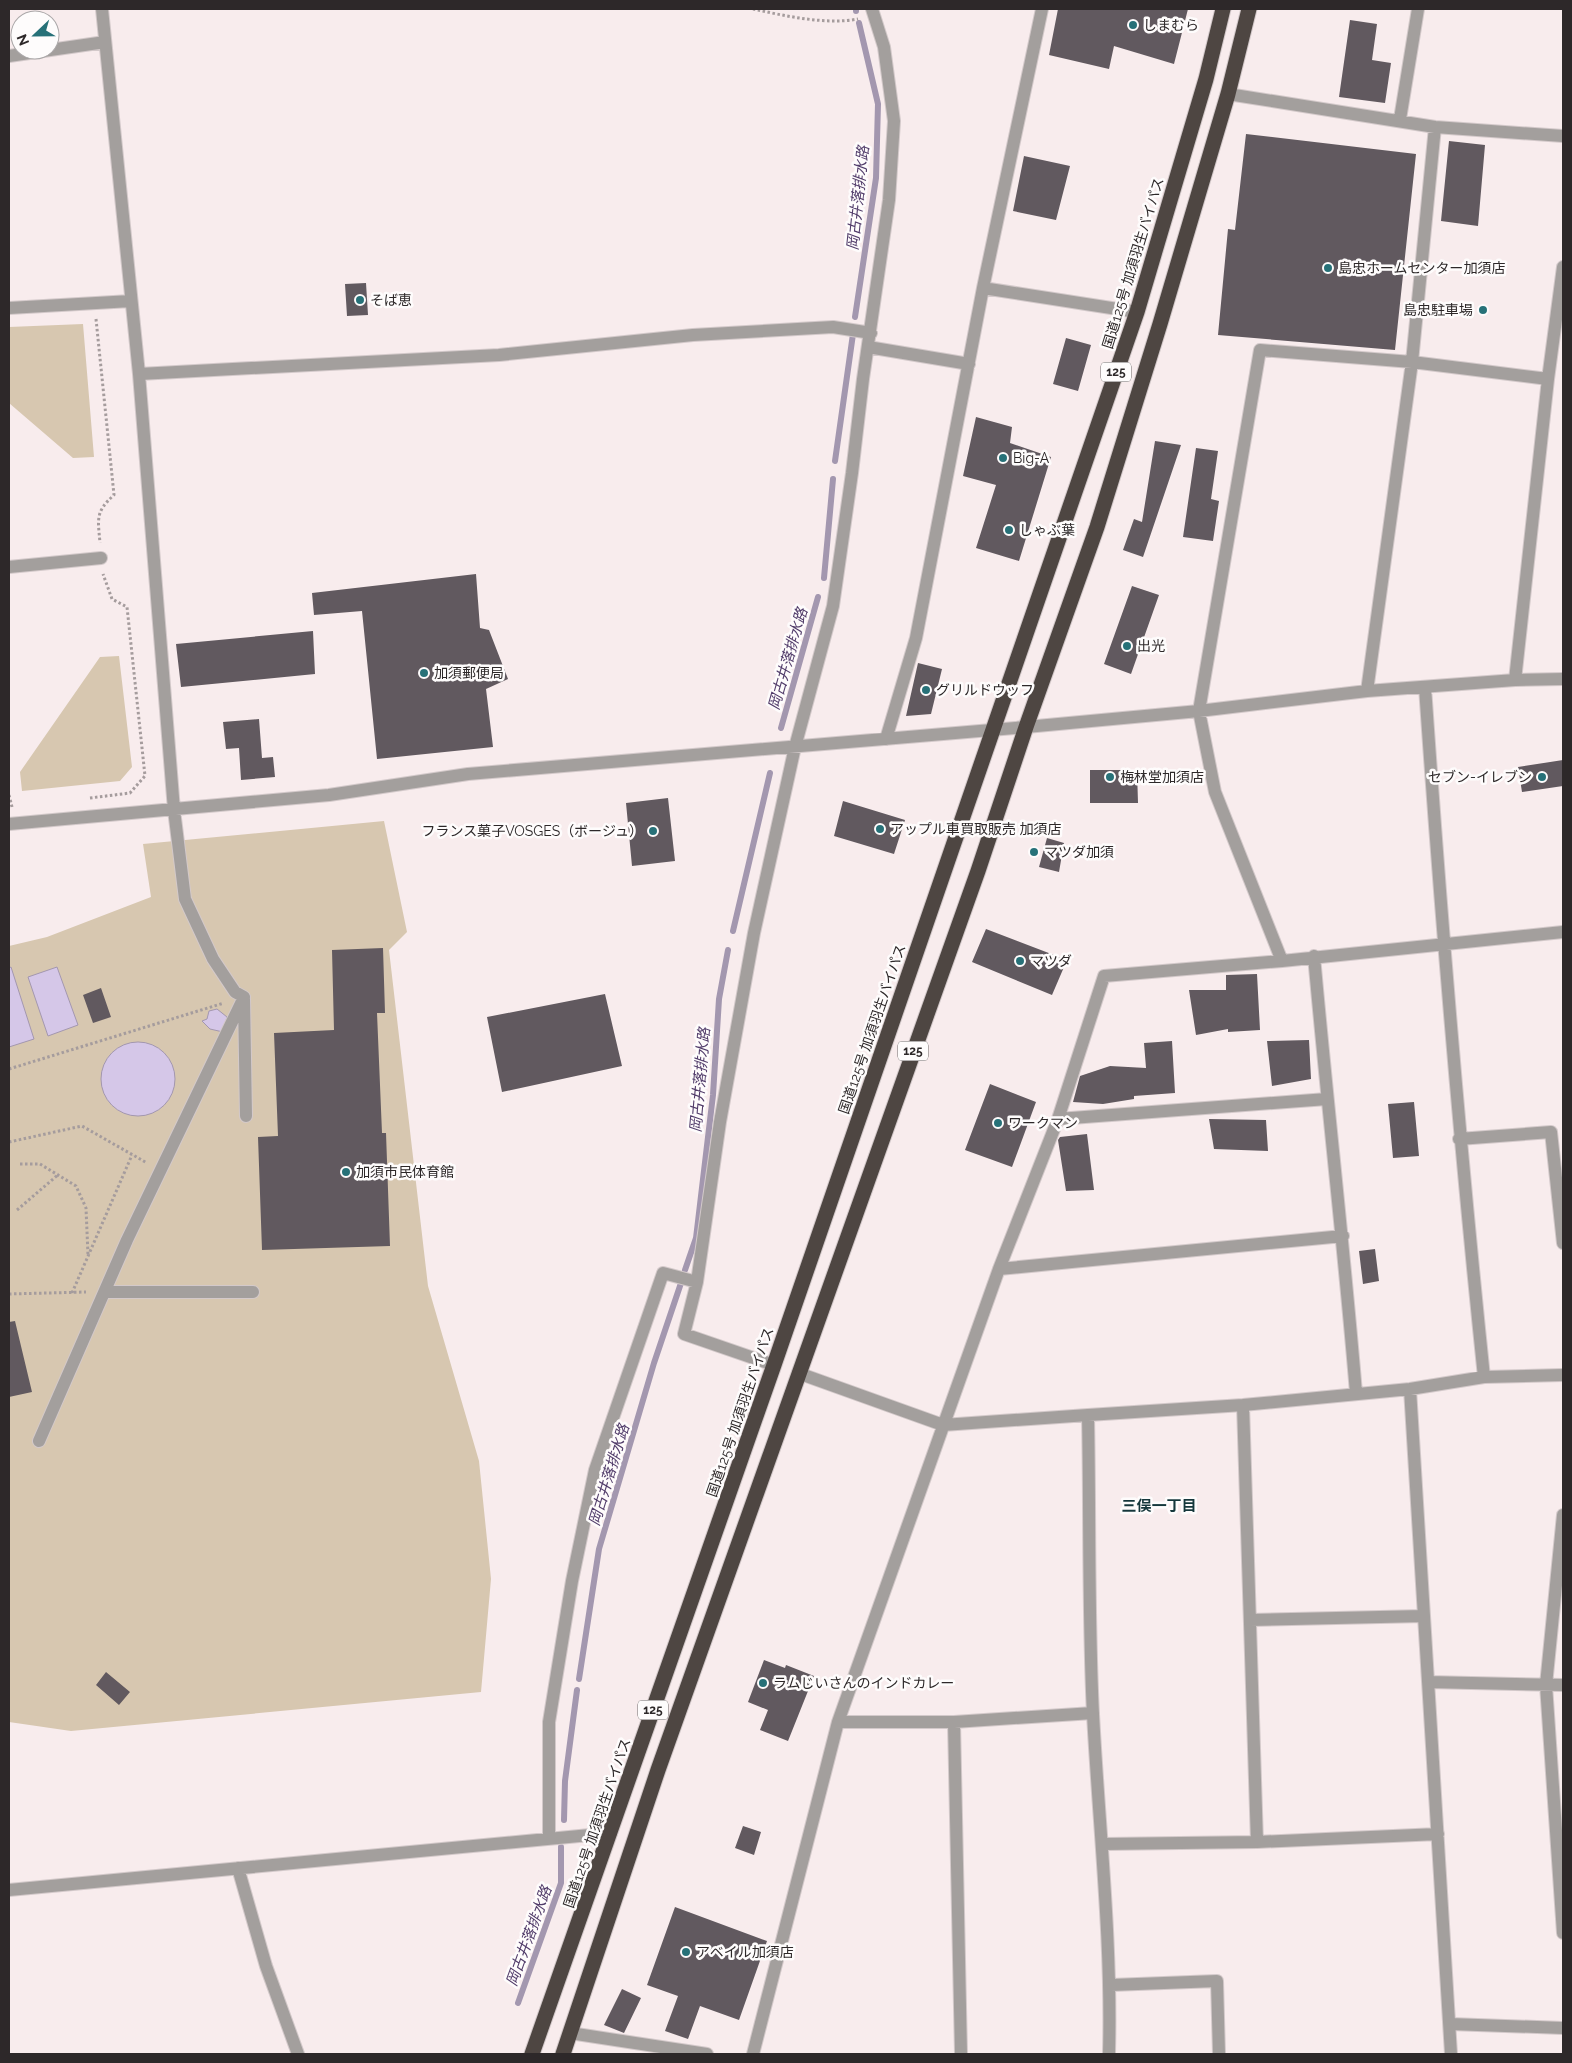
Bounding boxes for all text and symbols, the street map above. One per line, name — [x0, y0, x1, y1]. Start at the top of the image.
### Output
north arrow — [10, 10, 60, 60]
place label: しまむら — [1143, 17, 1199, 33]
marker: しまむら — [1127, 19, 1139, 31]
text: N — [14, 32, 32, 48]
water label: 岡古井落排水路 — [844, 143, 873, 251]
street label: 国道125号 加須羽生バイパス — [1099, 175, 1167, 351]
place label: 島忠ホームセンター加須店 — [1338, 260, 1506, 276]
marker: 島忠ホームセンター加須店 — [1322, 262, 1334, 274]
place label: そば恵 — [370, 292, 412, 308]
marker: そば恵 — [354, 294, 366, 306]
place label: 島忠駐車場 — [1403, 302, 1473, 318]
marker: 島忠駐車場 — [1477, 304, 1489, 316]
road number: 125 — [1101, 362, 1131, 382]
place label: Big-A — [1013, 450, 1050, 466]
marker: Big-A — [997, 452, 1009, 464]
place label: しゃぶ葉 — [1019, 522, 1075, 538]
marker: しゃぶ葉 — [1003, 524, 1015, 536]
water label: 岡古井落排水路 — [765, 604, 812, 712]
place label: 出光 — [1137, 638, 1165, 654]
marker: 出光 — [1121, 640, 1133, 652]
place label: 加須郵便局 — [434, 665, 504, 681]
marker: 加須郵便局 — [418, 667, 430, 679]
place label: グリルドウッフ — [936, 682, 1034, 698]
marker: グリルドウッフ — [920, 684, 932, 696]
place label: 梅林堂加須店 — [1120, 769, 1204, 785]
place label: セブン-イレブン — [1428, 769, 1532, 785]
marker: 梅林堂加須店 — [1104, 771, 1116, 783]
marker: セブン-イレブン — [1536, 771, 1548, 783]
place label: アップル車買取販売 加須店 — [890, 821, 1062, 837]
place label: フランス菓子VOSGES（ボージュ） — [421, 823, 643, 839]
marker: アップル車買取販売 加須店 — [874, 823, 886, 835]
marker: フランス菓子VOSGES（ボージュ） — [647, 825, 659, 837]
place label: マツダ加須 — [1044, 844, 1114, 860]
marker: マツダ加須 — [1028, 846, 1040, 858]
street label: 国道125号 加須羽生バイパス — [835, 942, 909, 1116]
place label: マツダ — [1030, 953, 1072, 969]
marker: マツダ — [1014, 955, 1026, 967]
water label: 岡古井落排水路 — [686, 1025, 714, 1133]
road number: 125 — [898, 1042, 928, 1060]
place label: ワークマン — [1008, 1115, 1078, 1131]
marker: ワークマン — [992, 1117, 1004, 1129]
place label: 加須市民体育館 — [356, 1164, 454, 1180]
marker: 加須市民体育館 — [340, 1166, 352, 1178]
street label: 国道125号 加須羽生バイパス — [703, 1325, 777, 1499]
water label: 岡古井落排水路 — [585, 1420, 634, 1528]
district label: 三俣一丁目 — [1121, 1497, 1197, 1515]
place label: ラムじいさんのインドカレー — [773, 1675, 955, 1691]
marker: ラムじいさんのインドカレー — [757, 1677, 769, 1689]
road number: 125 — [638, 1700, 668, 1720]
street label: 国道125号 加須羽生バイパス — [560, 1736, 634, 1910]
water label: 岡古井落排水路 — [503, 1882, 556, 1988]
place label: アベイル加須店 — [696, 1944, 794, 1960]
marker: アベイル加須店 — [680, 1946, 692, 1958]

